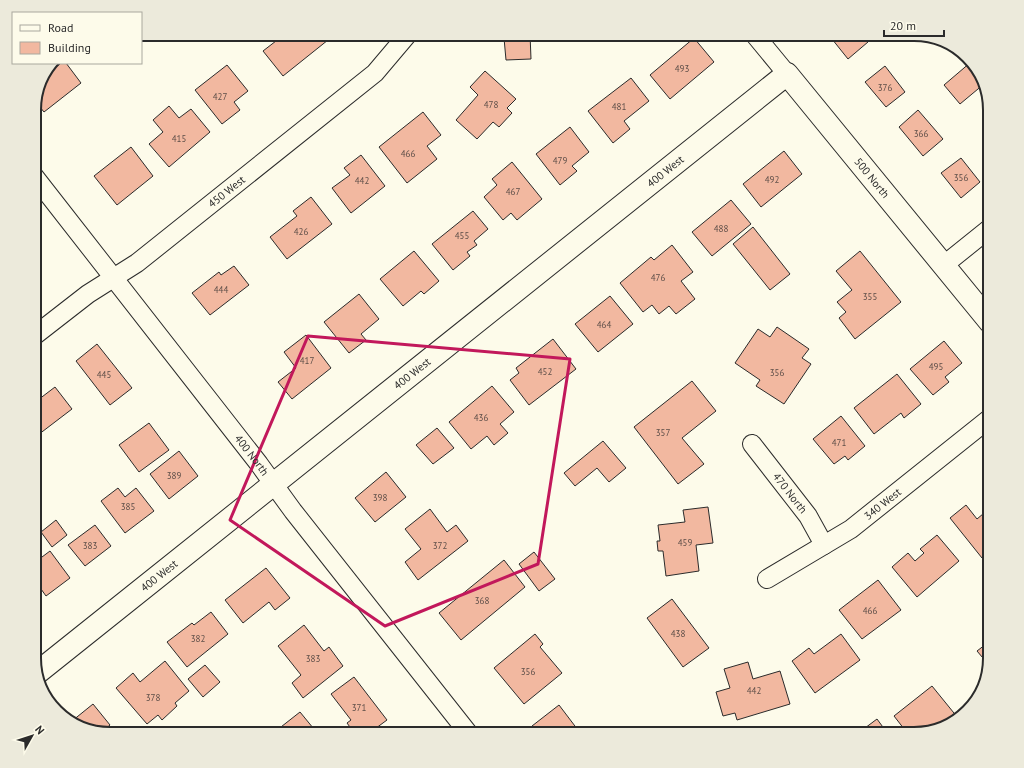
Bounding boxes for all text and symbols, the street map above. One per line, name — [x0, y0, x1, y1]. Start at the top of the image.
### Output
legend — [12, 12, 142, 64]
scale bar — [884, 12, 944, 38]
text: 20 m — [890, 18, 916, 33]
text: Road — [48, 20, 73, 35]
text: Building — [48, 40, 91, 55]
house number: 493 — [675, 63, 689, 74]
house number: 376 — [878, 82, 892, 93]
house number: 427 — [213, 91, 227, 102]
house number: 478 — [484, 99, 498, 110]
house number: 481 — [612, 101, 626, 112]
house number: 366 — [914, 128, 928, 139]
house number: 415 — [172, 133, 186, 144]
house number: 466 — [401, 148, 415, 159]
street label: 400 West — [644, 152, 687, 190]
house number: 479 — [553, 155, 567, 166]
street label: 500 North — [851, 155, 893, 201]
street label: 450 West — [205, 172, 248, 210]
house number: 356 — [954, 172, 968, 183]
house number: 492 — [765, 174, 779, 185]
house number: 442 — [355, 175, 369, 186]
house number: 467 — [506, 186, 520, 197]
house number: 488 — [714, 223, 728, 234]
house number: 426 — [294, 226, 308, 237]
house number: 455 — [455, 230, 469, 241]
house number: 476 — [651, 272, 665, 283]
house number: 444 — [214, 284, 228, 295]
house number: 355 — [863, 291, 877, 302]
house number: 464 — [597, 319, 611, 330]
street label: 400 West — [391, 354, 434, 392]
house number: 417 — [300, 355, 314, 366]
house number: 495 — [929, 361, 943, 372]
house number: 452 — [538, 366, 552, 377]
house number: 356 — [770, 367, 784, 378]
house number: 445 — [97, 369, 111, 380]
house number: 436 — [474, 412, 488, 423]
house number: 357 — [656, 427, 670, 438]
street label: 400 North — [232, 432, 272, 478]
house number: 471 — [832, 437, 846, 448]
house number: 389 — [167, 470, 181, 481]
street label: 470 North — [770, 470, 810, 516]
street label: 340 West — [861, 485, 904, 523]
house number: 398 — [373, 492, 387, 503]
house number: 385 — [121, 501, 135, 512]
house number: 459 — [678, 537, 692, 548]
house number: 383 — [83, 540, 97, 551]
house number: 372 — [433, 540, 447, 551]
street label: 400 West — [138, 556, 180, 595]
house number: 368 — [475, 595, 489, 606]
house number: 466 — [863, 605, 877, 616]
house number: 438 — [671, 628, 685, 639]
house number: 382 — [191, 633, 205, 644]
house number: 383 — [306, 653, 320, 664]
house number: 356 — [521, 666, 535, 677]
house number: 442 — [747, 685, 761, 696]
house number: 378 — [146, 692, 160, 703]
house number: 371 — [352, 702, 366, 713]
north arrow — [12, 716, 52, 756]
text: N — [32, 722, 47, 737]

